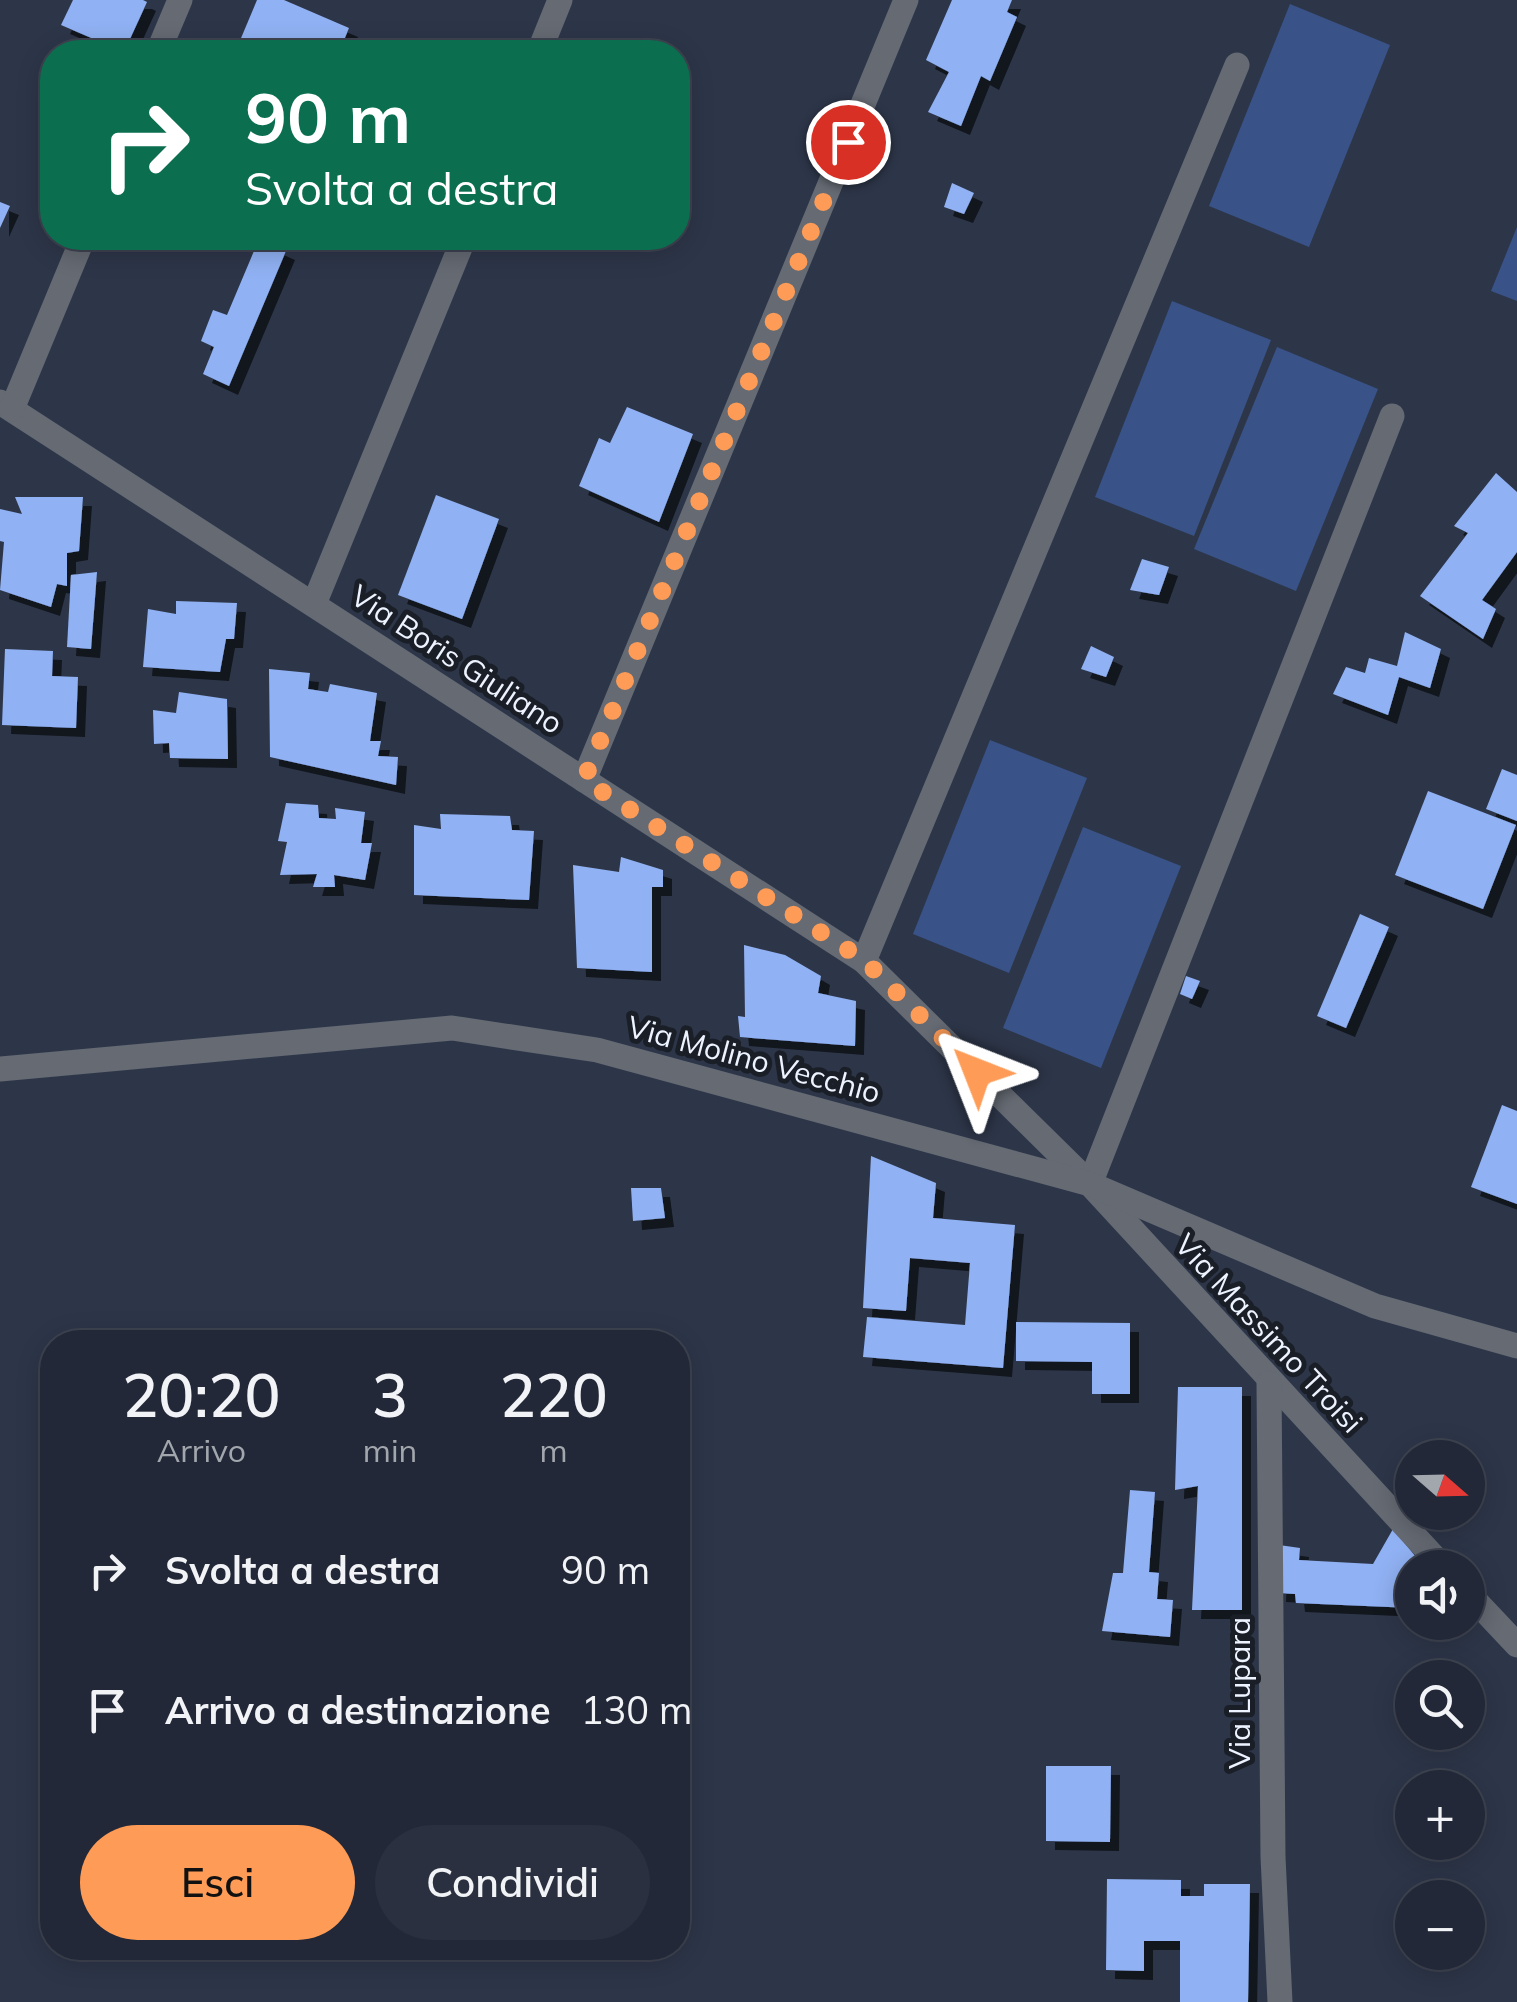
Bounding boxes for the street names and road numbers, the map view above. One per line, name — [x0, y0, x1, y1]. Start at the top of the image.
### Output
street label: Via Boris Giuliano — [344, 576, 570, 742]
street label: Via Molino Vecchio — [623, 1007, 885, 1111]
street label: Via Massimo Troisi — [1167, 1225, 1371, 1441]
street label: Via Lupara — [1220, 1617, 1258, 1769]

